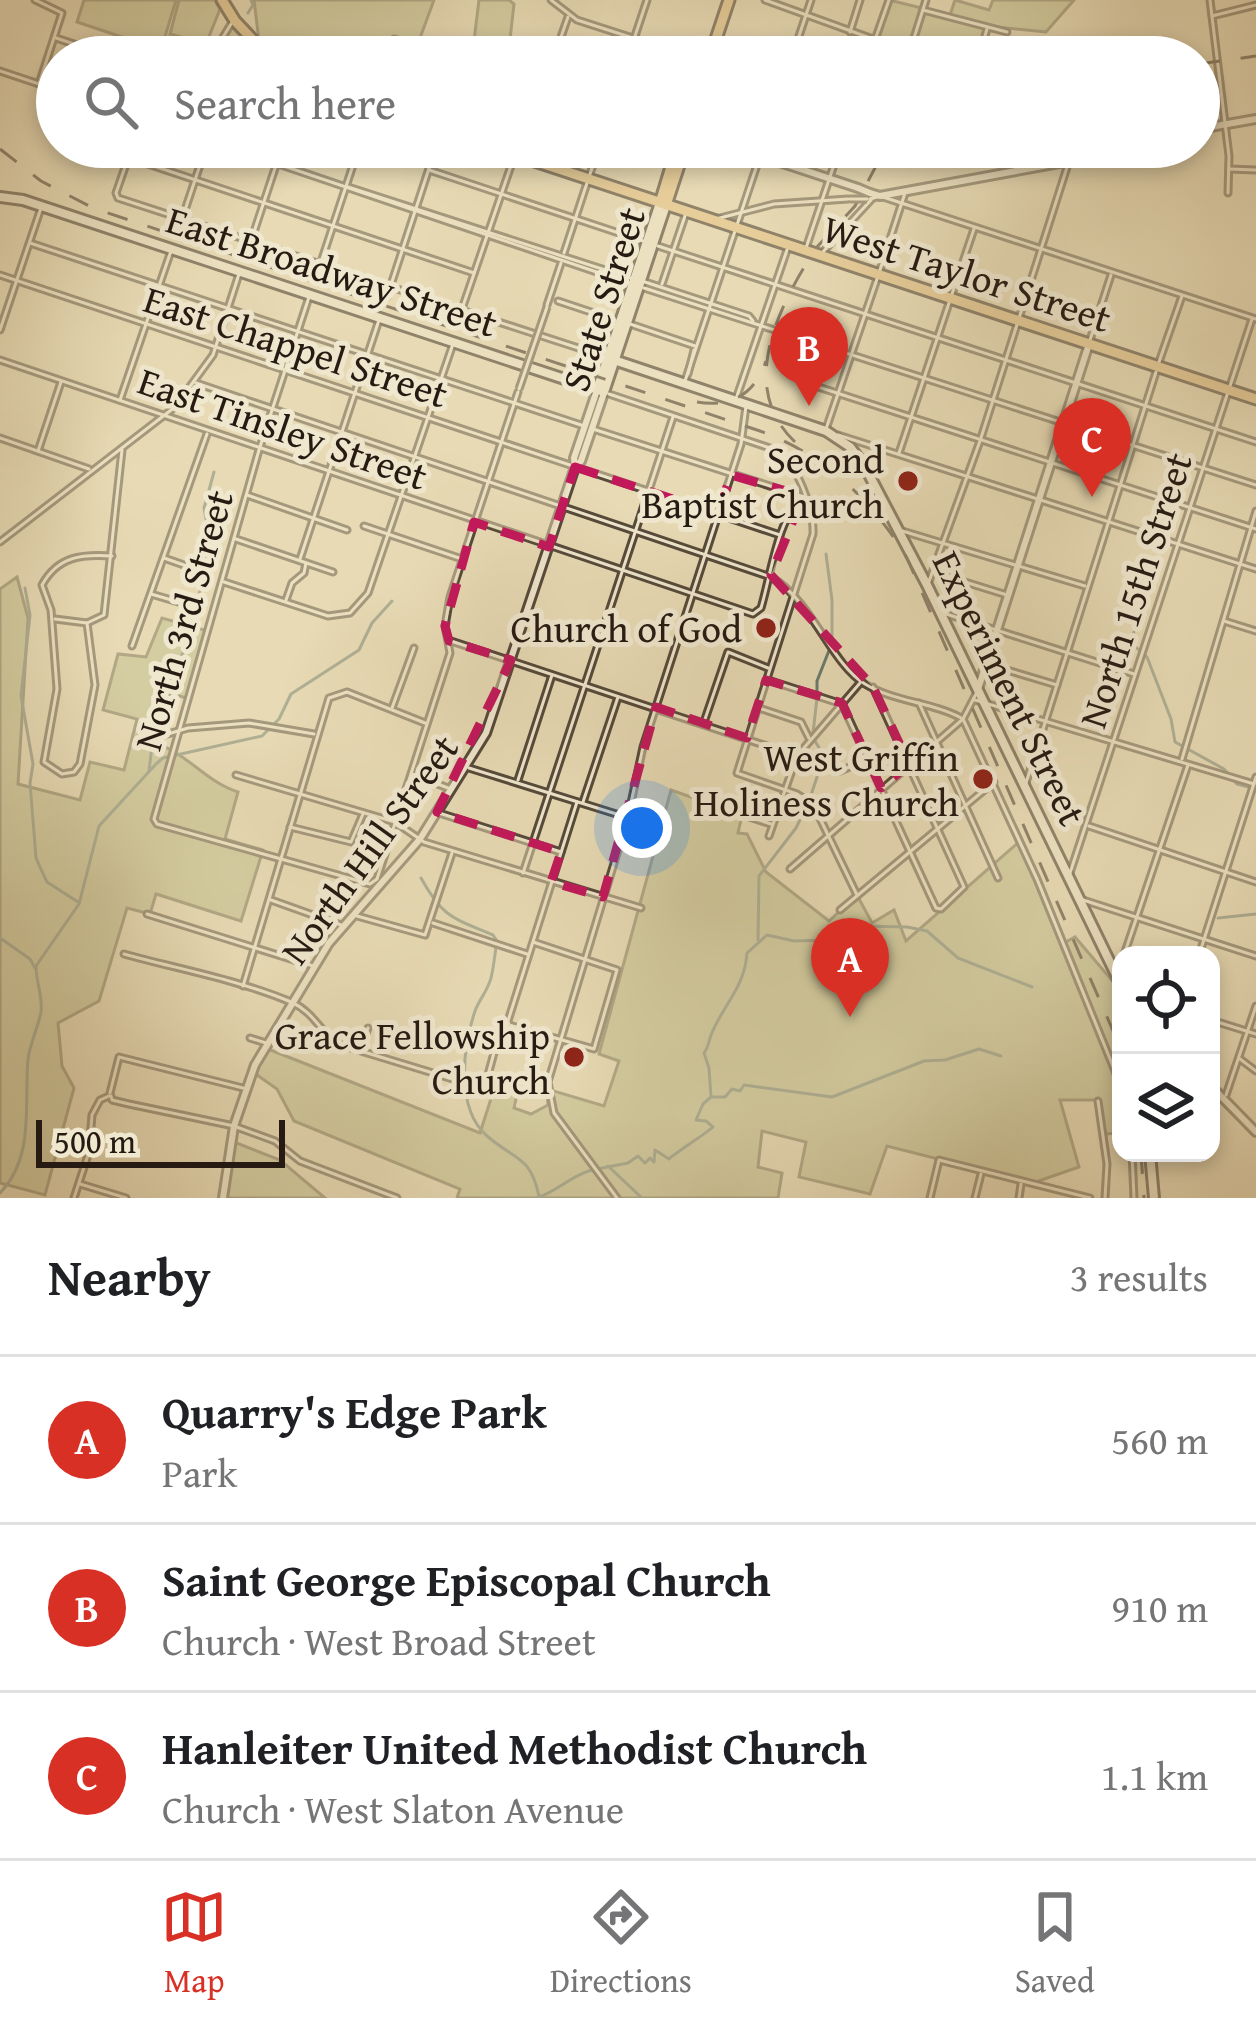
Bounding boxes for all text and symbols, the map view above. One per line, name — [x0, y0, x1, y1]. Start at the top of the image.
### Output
search box — [36, 36, 1220, 168]
icon: search — [78, 69, 144, 135]
text: Search here — [174, 70, 396, 135]
street label: East Broadway Street — [159, 190, 505, 351]
street label: State Street — [546, 199, 659, 398]
street label: West Taylor Street — [816, 199, 1119, 346]
street label: East Chappel Street — [137, 270, 455, 422]
pin: B — [770, 307, 848, 406]
street label: East Tinsley Street — [131, 351, 435, 504]
pin: C — [1053, 398, 1131, 497]
place label: Second Baptist Church — [642, 430, 884, 532]
street label: North 15th Street — [1063, 445, 1206, 735]
marker: Second Baptist Church — [895, 468, 921, 494]
street label: North 3rd Street — [118, 483, 247, 757]
street label: Experiment Street — [919, 541, 1102, 835]
place label: Church of God — [510, 599, 742, 656]
marker: Church of God — [753, 615, 779, 641]
street label: North Hill Street — [266, 722, 472, 975]
place label: West Griffin Holiness Church — [693, 728, 959, 830]
marker: West Griffin Holiness Church — [970, 766, 996, 792]
your location — [612, 798, 672, 858]
pin: A — [811, 918, 889, 1017]
map controls — [1112, 946, 1220, 1162]
button: locate — [1112, 946, 1220, 1054]
place label: Grace Fellowship Church — [275, 1006, 550, 1108]
marker: Grace Fellowship Church — [561, 1044, 587, 1070]
button: layers — [1112, 1054, 1220, 1162]
scale bar — [36, 1114, 285, 1167]
text: 500 m — [54, 1117, 136, 1165]
text: Nearby — [48, 1239, 211, 1314]
text: 3 results — [1070, 1248, 1208, 1305]
text: Quarry's Edge Park — [162, 1379, 547, 1444]
text: A — [75, 1411, 99, 1468]
text: 560 m — [1111, 1411, 1208, 1468]
text: Park — [162, 1444, 237, 1501]
text: Saint George Episcopal Church — [162, 1547, 771, 1612]
text: B — [75, 1579, 99, 1636]
text: 910 m — [1111, 1579, 1208, 1636]
text: Church · West Broad Street — [162, 1612, 596, 1669]
text: Hanleiter United Methodist Church — [162, 1715, 867, 1780]
text: C — [76, 1747, 98, 1804]
text: 1.1 km — [1101, 1747, 1208, 1804]
text: Church · West Slaton Avenue — [162, 1780, 624, 1837]
tab: Map — [161, 1884, 227, 2004]
tab: Directions — [550, 1884, 692, 2004]
tab: Saved — [1015, 1884, 1095, 2004]

